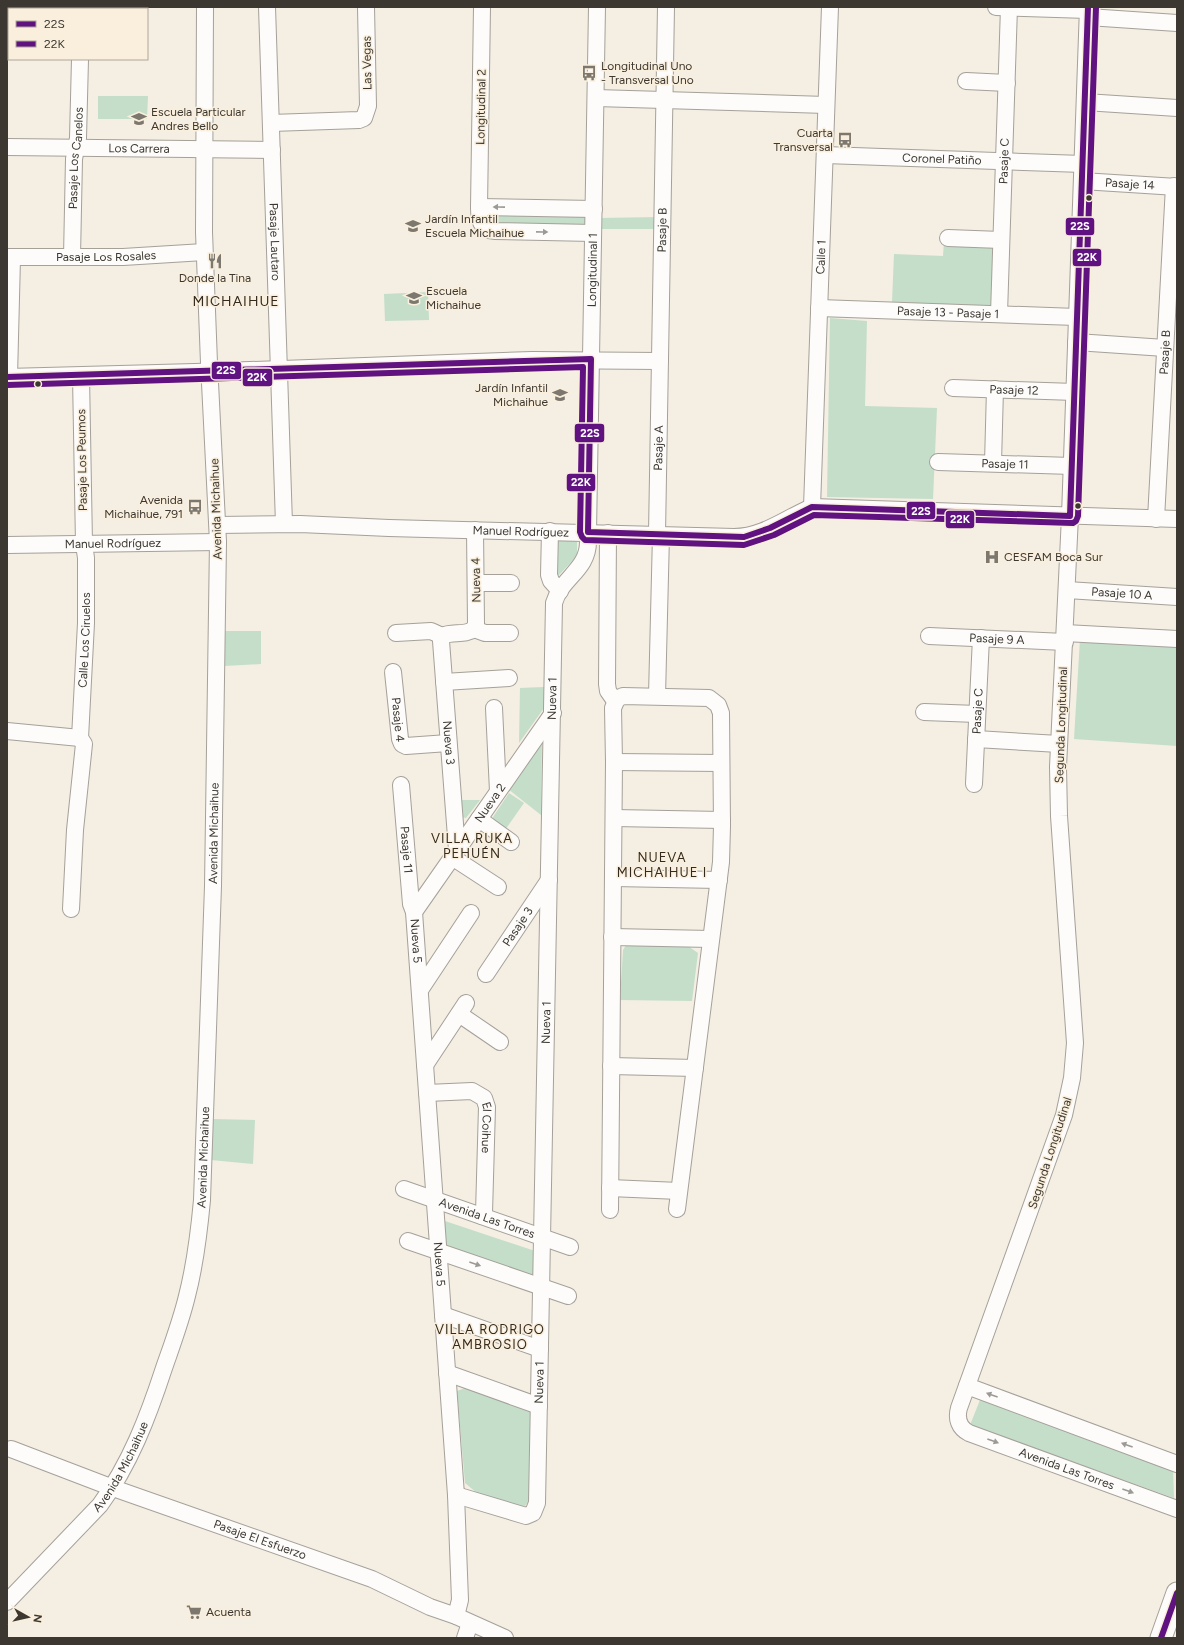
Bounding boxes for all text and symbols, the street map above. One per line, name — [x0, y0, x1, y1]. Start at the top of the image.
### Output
legend — [8, 8, 148, 60]
text: 22S — [44, 17, 65, 31]
street label: Las Vegas — [360, 35, 374, 90]
text: 22K — [44, 37, 65, 51]
place label: Longitudinal Uno - Transversal Uno — [601, 59, 694, 87]
bus stop icon: Longitudinal Uno - Transversal Uno — [580, 64, 598, 82]
street label: Longitudinal 2 — [473, 69, 489, 145]
place label: Escuela Particular Andres Bello — [151, 105, 246, 133]
street label: Pasaje Los Canelos — [66, 107, 86, 209]
school or university icon: Escuela Particular Andres Bello — [130, 110, 148, 128]
place label: Cuarta Transversal — [773, 126, 833, 154]
bus stop icon: Cuarta Transversal — [836, 131, 854, 149]
street label: Pasaje C — [996, 137, 1012, 184]
street label: Los Carrera — [108, 141, 170, 156]
street label: Coronel Patiño — [902, 151, 982, 167]
street label: Pasaje 14 — [1105, 175, 1156, 193]
unlabelled marker — [1084, 193, 1094, 203]
street label: Pasaje Lautaro — [266, 203, 283, 281]
one-way arrow — [492, 204, 505, 210]
street label: Pasaje B — [655, 208, 670, 253]
place label: Jardín Infantil Escuela Michaihue — [425, 212, 525, 240]
school or university icon: Jardín Infantil Escuela Michaihue — [404, 217, 422, 235]
line badge: 22S — [1065, 217, 1095, 236]
text: 22S — [1070, 220, 1090, 233]
one-way arrow — [536, 229, 549, 235]
street label: Longitudinal 1 — [585, 233, 600, 307]
street label: Calle 1 — [813, 240, 829, 275]
street label: Pasaje Los Rosales — [56, 248, 157, 264]
line badge: 22K — [1072, 248, 1102, 267]
text: 22K — [1077, 251, 1098, 264]
restaurant icon: Donde la Tina — [206, 252, 224, 270]
place label: Donde la Tina — [179, 271, 251, 285]
place label: Escuela Michaihue — [426, 284, 481, 312]
school or university icon: Escuela Michaihue — [405, 289, 423, 307]
district label: MICHAIHUE — [192, 293, 280, 310]
street label: Pasaje 13 - Pasaje 1 — [897, 304, 999, 321]
street label: Pasaje B — [1157, 330, 1173, 375]
line badge: 22S — [211, 361, 242, 380]
text: 22S — [216, 364, 236, 377]
line badge: 22K — [242, 368, 273, 387]
text: 22K — [247, 371, 268, 384]
unlabelled marker — [33, 379, 43, 389]
place label: Jardín Infantil Michaihue — [475, 381, 548, 409]
street label: Pasaje 12 — [989, 382, 1039, 398]
school or university icon: Jardín Infantil Michaihue — [551, 386, 569, 404]
street label: Pasaje Los Peumos — [74, 408, 90, 511]
line badge: 22S — [574, 423, 605, 443]
street label: Pasaje A — [651, 425, 666, 471]
text: 22S — [580, 427, 600, 440]
street label: Pasaje 11 — [981, 456, 1029, 472]
street label: Avenida Michaihue — [207, 458, 225, 560]
line badge: 22K — [566, 473, 596, 492]
text: 22K — [571, 476, 592, 489]
place label: Avenida Michaihue, 791 — [104, 493, 183, 521]
bus stop icon: Avenida Michaihue, 791 — [186, 498, 204, 516]
line badge: 22S — [906, 501, 936, 520]
unlabelled marker — [1073, 501, 1083, 511]
text: 22S — [911, 505, 931, 518]
line badge: 22K — [945, 510, 975, 529]
text: 22K — [950, 513, 971, 526]
street label: Manuel Rodríguez — [472, 523, 569, 540]
street label: Manuel Rodríguez — [65, 536, 161, 551]
hospital icon: CESFAM Boca Sur — [983, 548, 1001, 566]
place label: CESFAM Boca Sur — [1004, 550, 1103, 564]
street label: Nueva 4 — [469, 557, 483, 603]
street label: Pasaje 10 A — [1091, 585, 1153, 602]
street label: Calle Los Ciruelos — [76, 592, 93, 688]
street label: Pasaje 9 A — [969, 631, 1025, 647]
street label: Segunda Longitudinal — [1052, 666, 1070, 784]
street label: Nueva 1 — [545, 677, 560, 720]
street label: Pasaje C — [969, 687, 986, 734]
street label: Pasaje 4 — [389, 697, 407, 743]
street label: Nueva 3 — [440, 720, 457, 765]
street label: Nueva 2 — [472, 781, 509, 825]
street label: Avenida Michaihue — [206, 782, 222, 884]
street label: Pasaje 11 — [397, 826, 415, 874]
district label: VILLA RUKA PEHUÉN — [431, 831, 513, 861]
district label: NUEVA MICHAIHUE I — [617, 850, 707, 880]
street label: Pasaje 3 — [500, 904, 536, 949]
street label: Nueva 5 — [408, 918, 425, 964]
street label: Nueva 1 — [539, 1001, 553, 1044]
street label: Segunda Longitudinal — [1025, 1095, 1075, 1211]
street label: El Coihue — [479, 1100, 494, 1154]
street label: Avenida Michaihue — [194, 1106, 212, 1208]
street label: Avenida Las Torres — [437, 1195, 537, 1241]
street label: Nueva 5 — [431, 1241, 448, 1287]
one-way arrow — [470, 1261, 482, 1267]
district label: VILLA RODRIGO AMBROSIO — [435, 1322, 545, 1352]
street label: Nueva 1 — [532, 1361, 547, 1404]
one-way arrow — [986, 1392, 998, 1398]
street label: Avenida Michaihue — [90, 1419, 151, 1515]
one-way arrow — [987, 1439, 999, 1445]
one-way arrow — [1121, 1442, 1133, 1448]
street label: Avenida Las Torres — [1017, 1445, 1117, 1493]
one-way arrow — [1122, 1488, 1134, 1494]
street label: Pasaje El Esfuerzo — [212, 1517, 308, 1562]
north arrow — [8, 1597, 48, 1637]
supermarket icon: Acuenta — [185, 1603, 203, 1621]
place label: Acuenta — [206, 1605, 251, 1619]
text: N — [30, 1613, 44, 1623]

